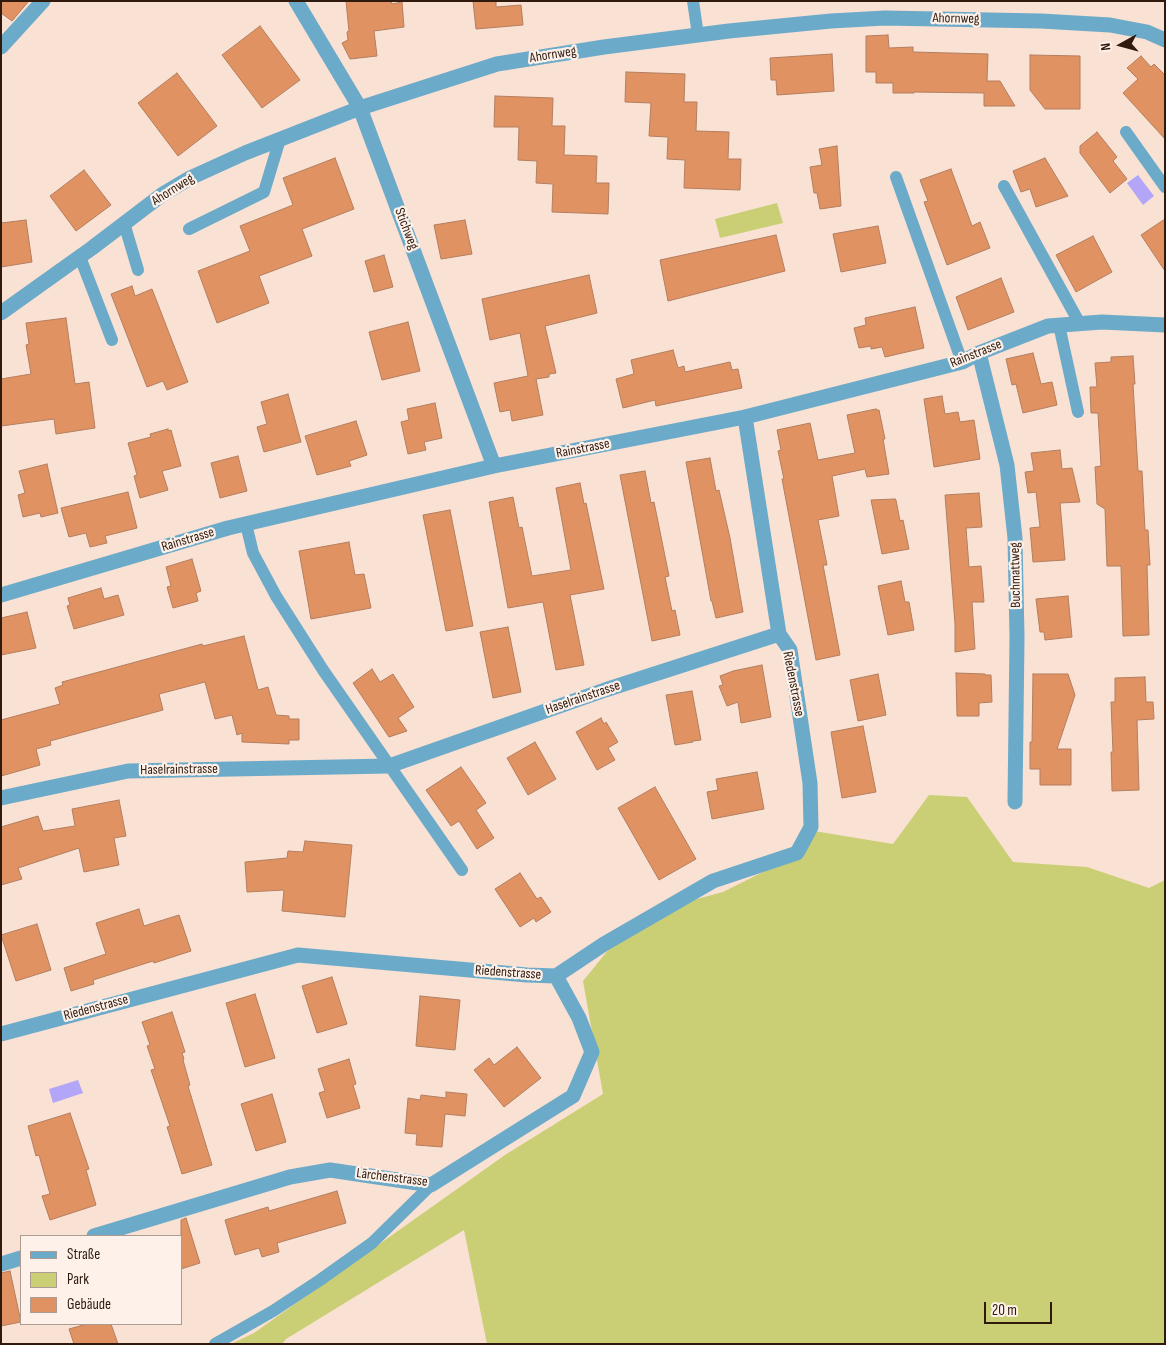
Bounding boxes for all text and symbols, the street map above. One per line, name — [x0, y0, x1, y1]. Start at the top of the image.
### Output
street label: Ahornweg — [932, 10, 980, 28]
north arrow — [1096, 20, 1146, 70]
text: N — [1097, 42, 1115, 52]
street label: Ahornweg — [528, 43, 578, 67]
street label: Ahornweg — [149, 170, 197, 210]
street label: Stichweg — [390, 206, 422, 252]
street label: Rainstrasse — [948, 336, 1004, 372]
street label: Rainstrasse — [555, 436, 611, 462]
street label: Rainstrasse — [160, 524, 216, 556]
street label: Buchmattweg — [1007, 542, 1025, 608]
street label: Riedenstrasse — [778, 650, 808, 718]
street label: Haselrainstrasse — [544, 677, 622, 719]
street label: Haselrainstrasse — [140, 761, 218, 779]
street label: Riedenstrasse — [474, 962, 542, 984]
street label: Riedenstrasse — [62, 991, 130, 1025]
street label: Lärchenstrasse — [355, 1165, 429, 1191]
legend — [20, 1235, 182, 1325]
text: Straße — [67, 1245, 100, 1264]
text: Park — [67, 1270, 89, 1289]
scale bar — [986, 1292, 1054, 1324]
text: Gebäude — [67, 1295, 111, 1314]
text: 20 m — [992, 1301, 1017, 1320]

